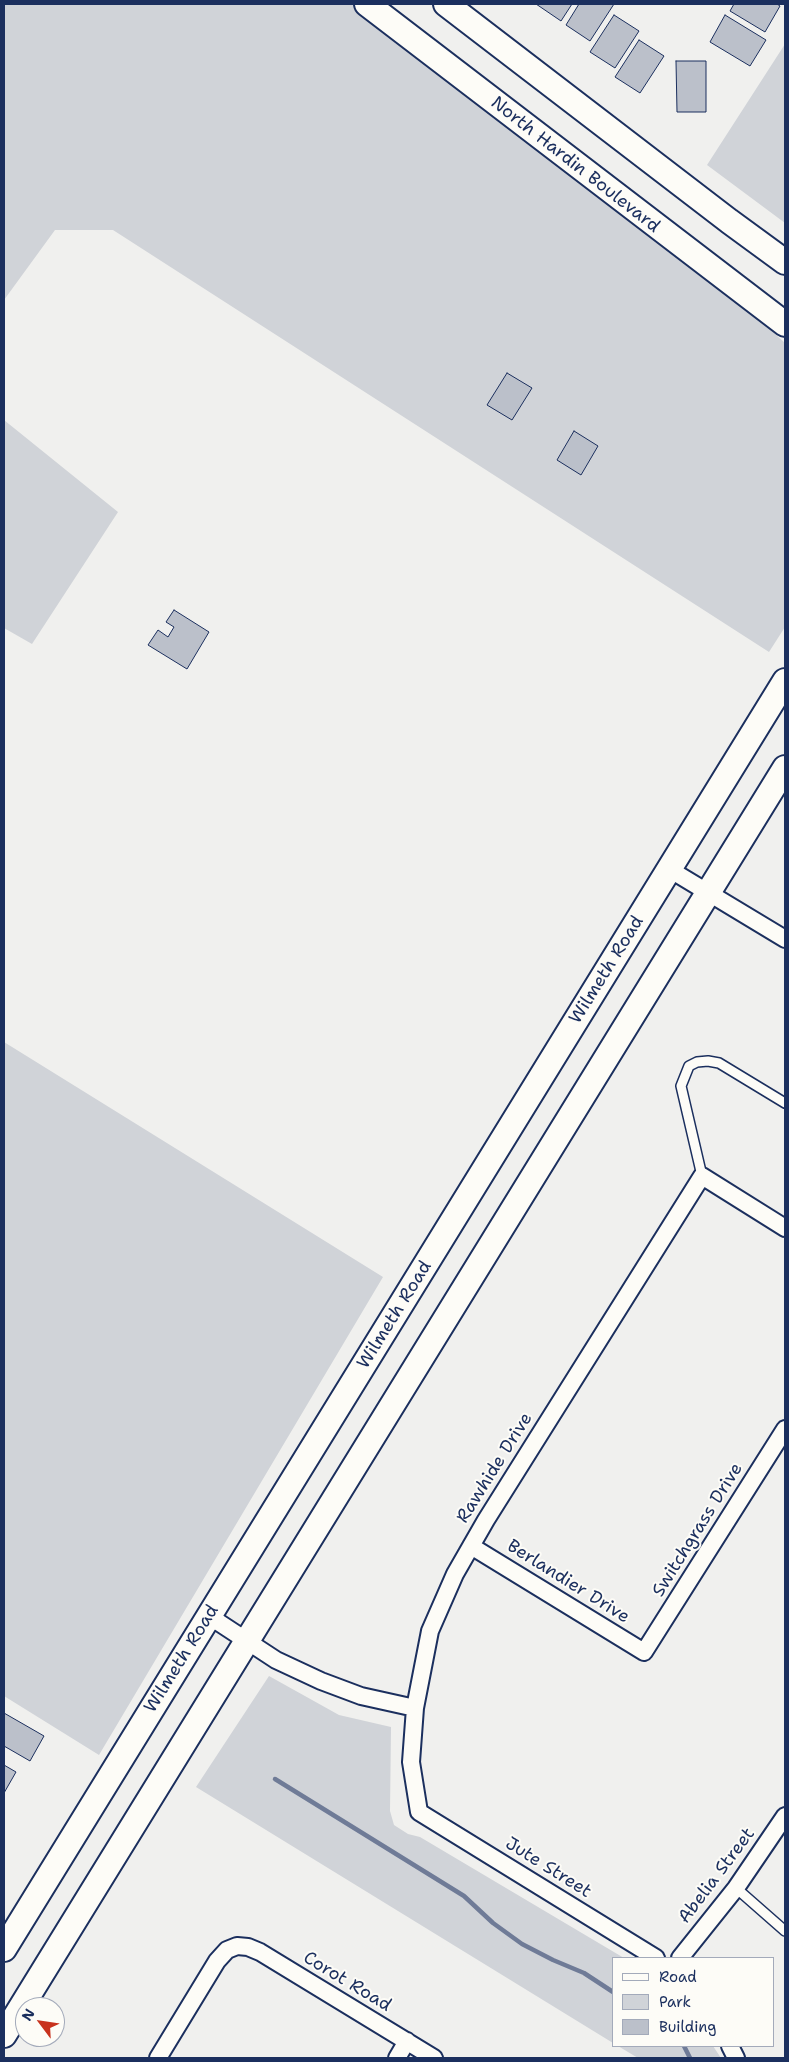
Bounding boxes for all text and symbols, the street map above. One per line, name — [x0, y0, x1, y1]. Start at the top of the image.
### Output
street label: North Hardin Boulevard — [486, 92, 664, 238]
street label: Wilmeth Road — [565, 912, 649, 1028]
street label: Wilmeth Road — [353, 1257, 437, 1373]
street label: Rawhide Drive — [452, 1409, 538, 1527]
street label: Switchgrass Drive — [648, 1459, 748, 1601]
street label: Berlandier Drive — [503, 1536, 633, 1628]
street label: Wilmeth Road — [140, 1601, 224, 1717]
street label: Abelia Street — [674, 1824, 760, 1928]
street label: Jute Street — [501, 1833, 595, 1903]
street label: Corot Road — [299, 1947, 395, 2017]
legend — [612, 1957, 774, 2047]
text: Road — [659, 1967, 697, 1987]
text: Park — [659, 1992, 691, 2012]
north arrow — [15, 1997, 65, 2047]
text: N — [17, 2005, 39, 2024]
text: Building — [659, 2017, 716, 2037]

